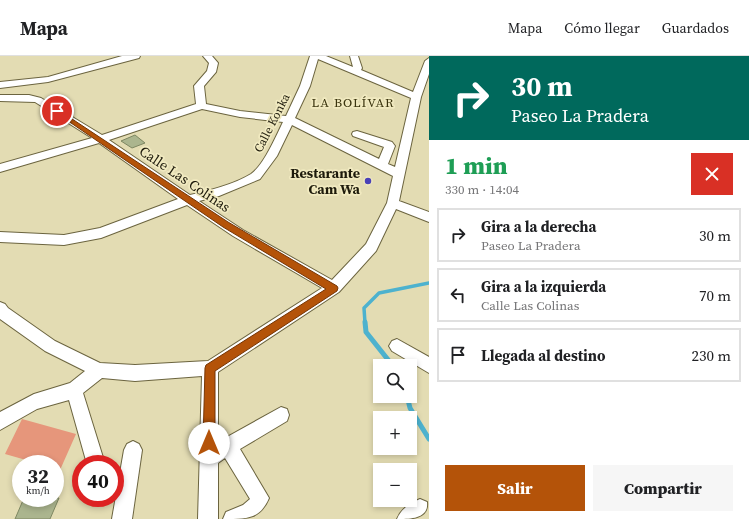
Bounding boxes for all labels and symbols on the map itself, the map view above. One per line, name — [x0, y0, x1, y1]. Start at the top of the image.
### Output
street label: Calle Konka — [250, 90, 294, 155]
pin — [40, 94, 74, 128]
district label: LA BOLÍVAR — [312, 94, 394, 111]
street label: Calle Las Colinas — [135, 141, 235, 217]
place label: Restarante Cam Wa — [290, 163, 361, 199]
marker: Restarante Cam Wa — [363, 176, 373, 186]
position arrow — [188, 422, 230, 464]
speed limit sign: 40 — [72, 455, 124, 507]

